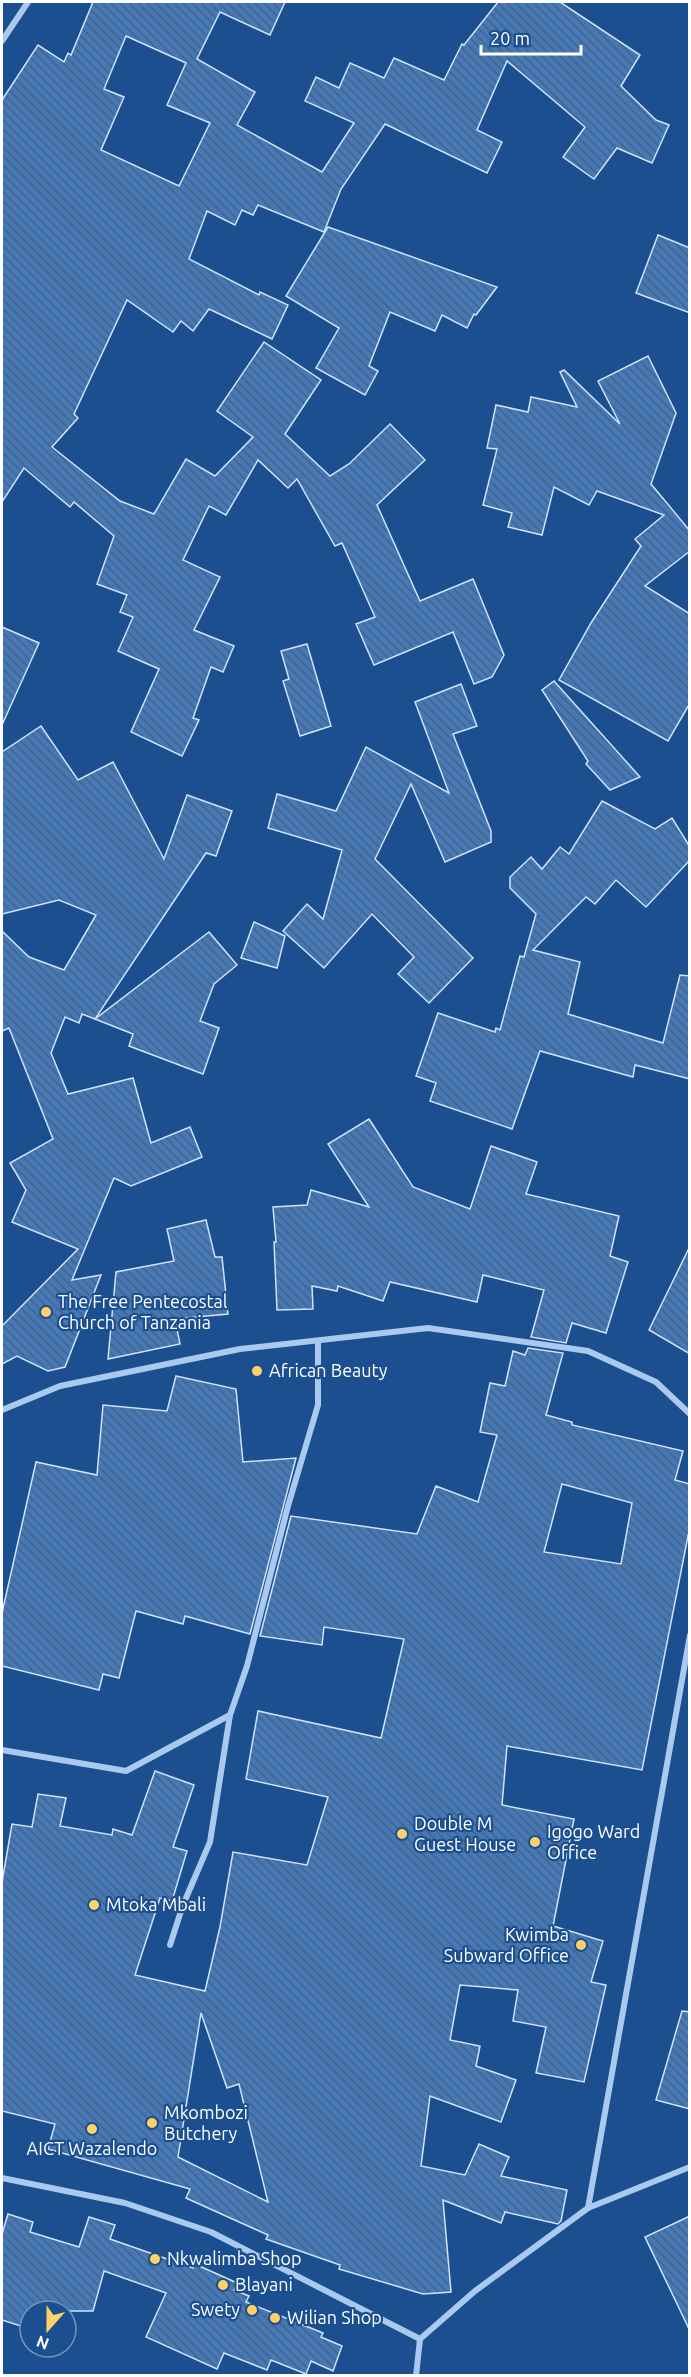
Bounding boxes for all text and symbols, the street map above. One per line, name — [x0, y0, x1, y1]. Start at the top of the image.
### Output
scale bar — [481, 18, 582, 56]
text: 20 m — [490, 28, 530, 48]
place label: The Free Pentecostal Church of Tanzania — [58, 1291, 228, 1332]
marker: The Free Pentecostal Church of Tanzania — [39, 1305, 53, 1319]
place label: African Beauty — [269, 1360, 388, 1380]
marker: African Beauty — [250, 1364, 264, 1378]
place label: Double M Guest House — [414, 1813, 516, 1854]
place label: Igogo Ward Office — [547, 1821, 640, 1862]
marker: Double M Guest House — [395, 1827, 409, 1841]
marker: Igogo Ward Office — [528, 1835, 542, 1849]
place label: Mtoka Mbali — [106, 1894, 206, 1914]
marker: Mtoka Mbali — [87, 1898, 101, 1912]
place label: Kwimba Subward Office — [444, 1924, 569, 1965]
marker: Kwimba Subward Office — [574, 1938, 588, 1952]
place label: Mkombozi Butchery — [164, 2102, 248, 2143]
marker: Mkombozi Butchery — [145, 2116, 159, 2130]
marker: AICT Wazalendo — [85, 2122, 99, 2136]
place label: AICT Wazalendo — [27, 2138, 157, 2158]
place label: Nkwalimba Shop — [167, 2248, 301, 2268]
marker: Nkwalimba Shop — [148, 2252, 162, 2266]
place label: Blayani — [235, 2274, 293, 2294]
marker: Blayani — [216, 2278, 230, 2292]
north arrow — [18, 2299, 78, 2359]
place label: Swety — [191, 2299, 240, 2319]
marker: Swety — [245, 2303, 259, 2317]
place label: Wilian Shop — [287, 2307, 382, 2327]
marker: Wilian Shop — [268, 2311, 282, 2325]
text: N — [34, 2332, 51, 2354]

